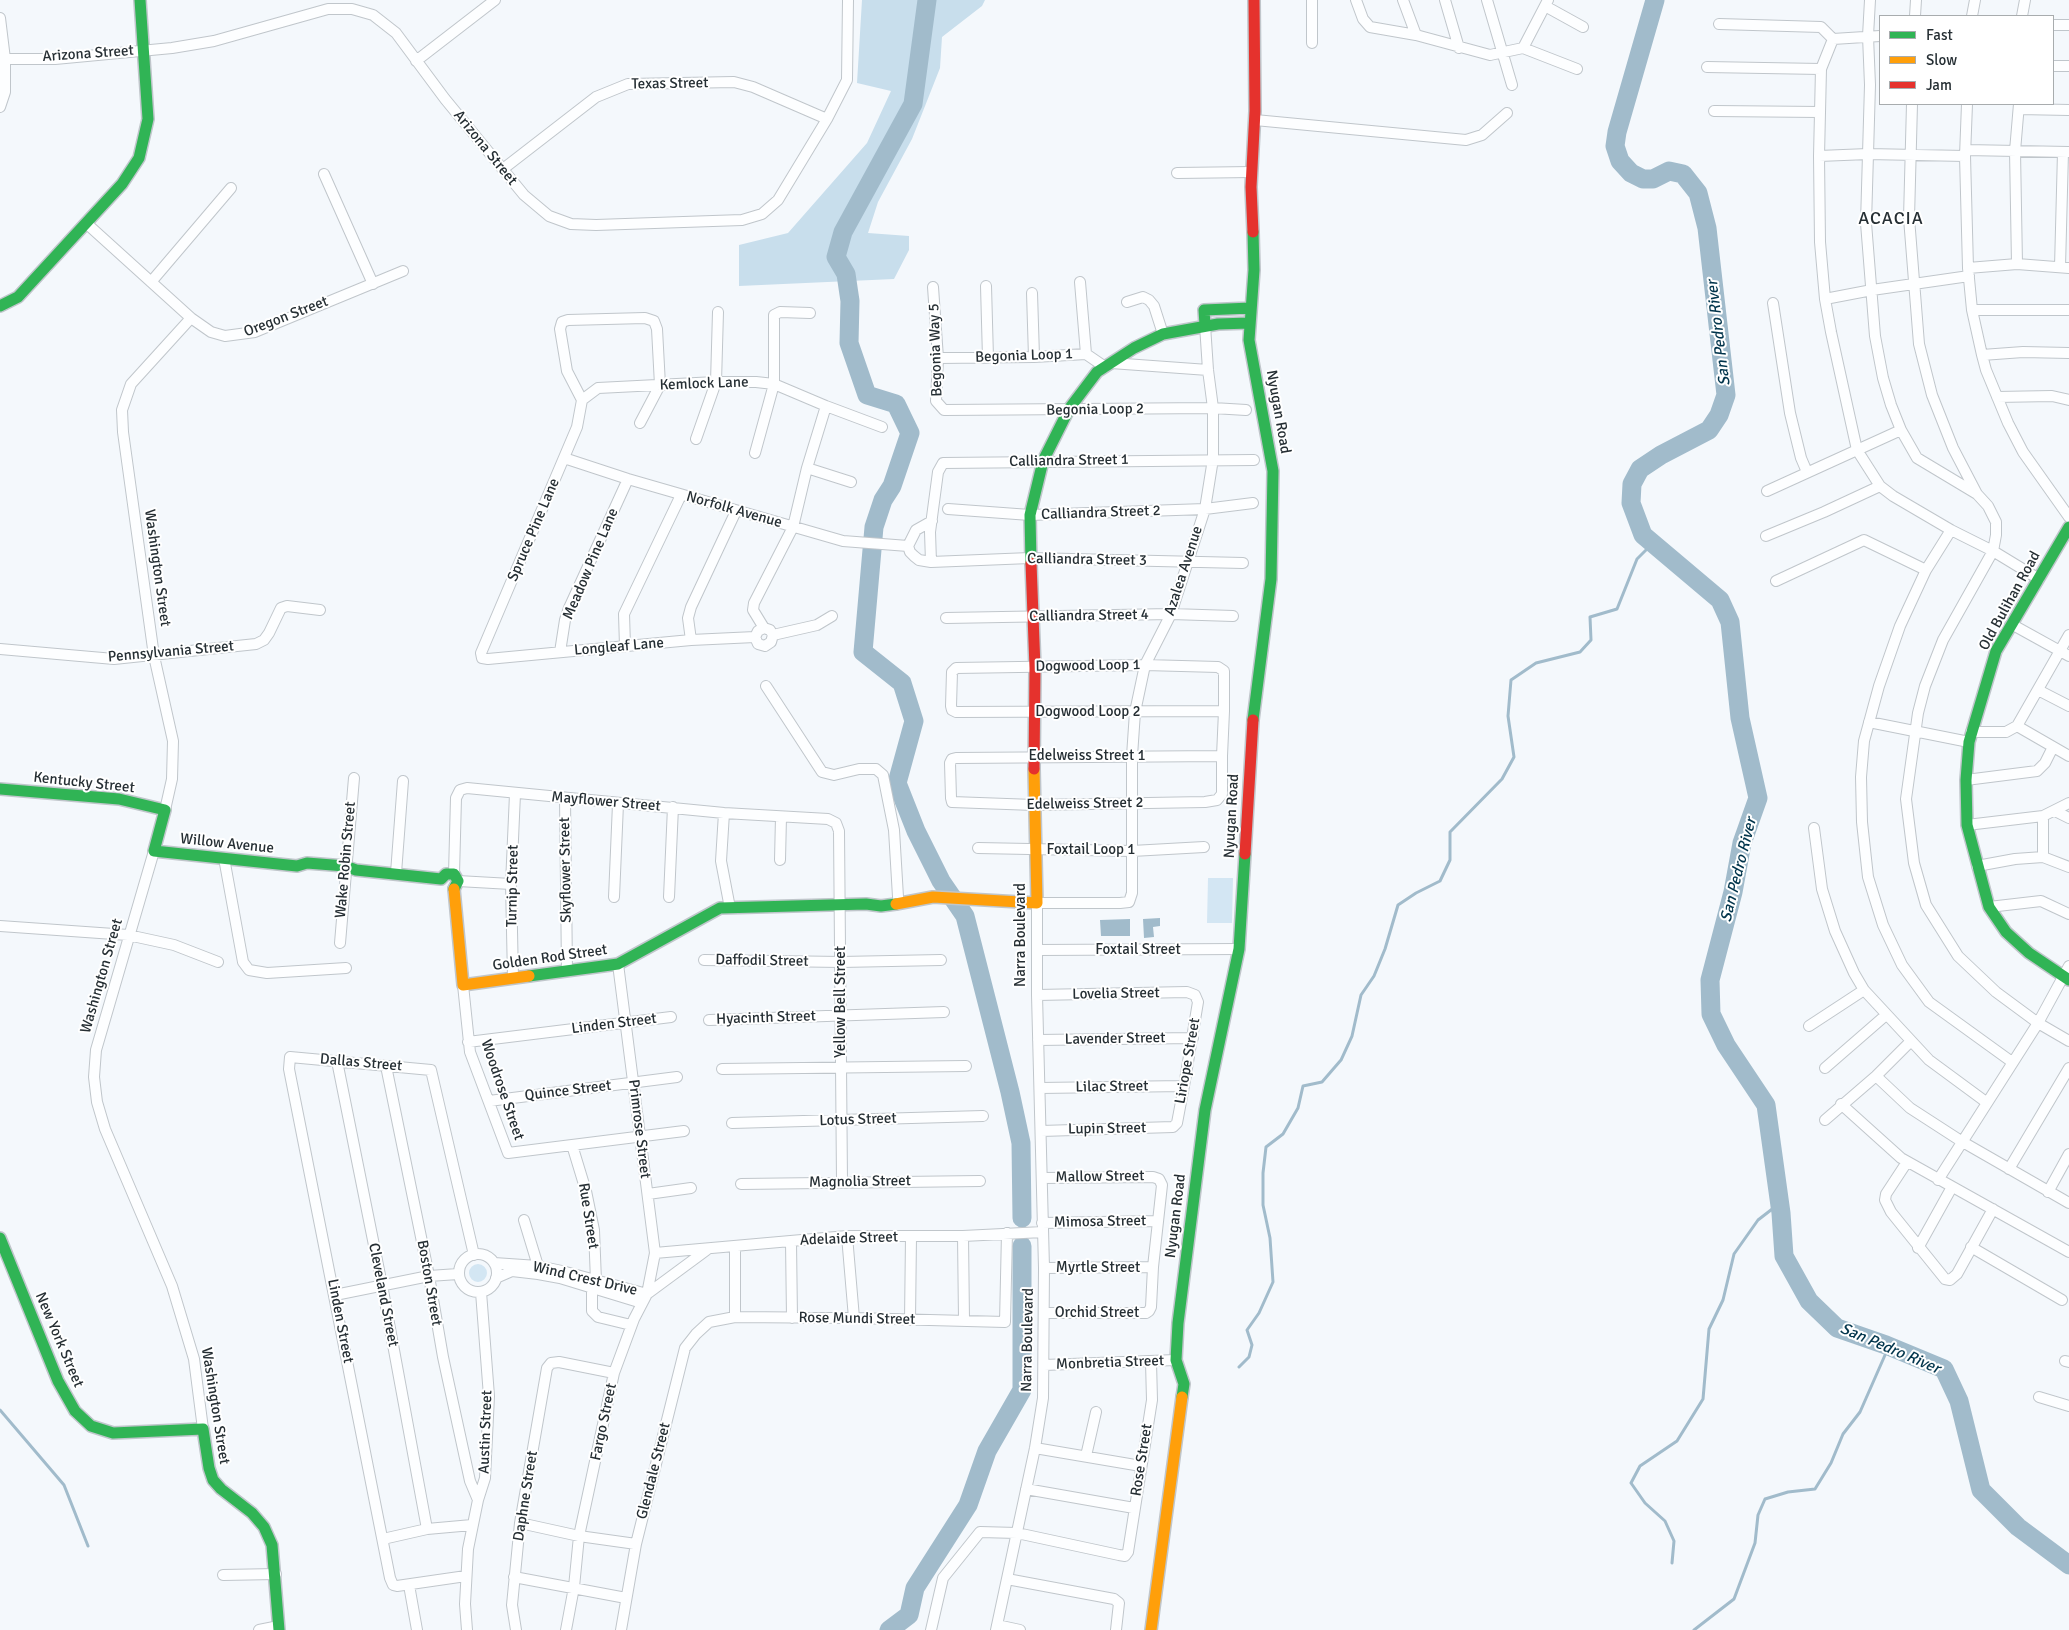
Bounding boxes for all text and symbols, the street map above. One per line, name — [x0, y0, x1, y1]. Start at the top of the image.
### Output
legend — [1879, 15, 2054, 105]
text: Fast — [1926, 26, 1953, 44]
street label: Arizona Street — [42, 42, 134, 66]
text: Slow — [1926, 51, 1957, 69]
street label: Texas Street — [631, 74, 709, 94]
text: Jam — [1926, 76, 1952, 94]
street label: Arizona Street — [449, 107, 521, 189]
district label: ACACIA — [1857, 208, 1925, 230]
water label: San Pedro River — [1703, 279, 1735, 387]
street label: Oregon Street — [241, 293, 331, 341]
street label: Begonia Way 5 — [925, 303, 947, 397]
street label: Begonia Loop 1 — [975, 345, 1073, 367]
street label: Nyugan Road — [1262, 369, 1294, 455]
street label: Kemlock Lane — [659, 373, 749, 395]
street label: Begonia Loop 2 — [1046, 400, 1144, 420]
street label: Calliandra Street 1 — [1009, 451, 1129, 471]
street label: Spruce Pine Lane — [504, 476, 564, 584]
street label: Norfolk Avenue — [684, 488, 784, 532]
street label: Calliandra Street 2 — [1041, 502, 1161, 524]
street label: Meadow Pine Lane — [559, 506, 623, 622]
street label: Washington Street — [140, 508, 174, 628]
street label: Azalea Avenue — [1161, 524, 1207, 618]
street label: Old Bulihan Road — [1975, 548, 2045, 654]
street label: Calliandra Street 3 — [1027, 550, 1147, 570]
street label: Calliandra Street 4 — [1029, 606, 1149, 626]
street label: Longleaf Lane — [573, 634, 665, 660]
street label: Pennsylvania Street — [107, 638, 235, 666]
street label: Dogwood Loop 1 — [1035, 656, 1141, 676]
street label: Dogwood Loop 2 — [1035, 703, 1141, 721]
street label: Edelweiss Street 1 — [1028, 747, 1146, 765]
street label: Kentucky Street — [32, 769, 136, 797]
street label: Nyugan Road — [1221, 773, 1243, 859]
street label: Mayflower Street — [551, 788, 661, 816]
street label: Edelweiss Street 2 — [1026, 794, 1144, 814]
street label: Wake Robin Street — [332, 801, 360, 919]
water label: San Pedro River — [1717, 816, 1761, 924]
street label: Skyflower Street — [556, 817, 576, 923]
street label: Willow Avenue — [179, 830, 275, 858]
street label: Foxtail Loop 1 — [1047, 841, 1135, 859]
street label: Turnip Street — [503, 845, 523, 927]
street label: Narra Boulevard — [1012, 883, 1030, 987]
street label: Washington Street — [77, 917, 127, 1035]
street label: Golden Rod Street — [491, 941, 609, 975]
street label: Foxtail Street — [1095, 941, 1181, 959]
street label: Yellow Bell Street — [832, 946, 850, 1058]
street label: Daffodil Street — [715, 951, 809, 971]
street label: Lovelia Street — [1072, 984, 1160, 1004]
street label: Hyacinth Street — [716, 1007, 816, 1029]
street label: Linden Street — [570, 1010, 658, 1038]
street label: Liriope Street — [1172, 1017, 1204, 1105]
street label: Lavender Street — [1064, 1029, 1166, 1049]
street label: Woodrose Street — [476, 1037, 528, 1143]
street label: Dallas Street — [319, 1050, 403, 1076]
street label: Quince Street — [524, 1077, 612, 1105]
street label: Lilac Street — [1075, 1077, 1149, 1097]
street label: Primrose Street — [624, 1078, 654, 1180]
street label: Lotus Street — [819, 1110, 897, 1130]
street label: Lupin Street — [1068, 1119, 1146, 1139]
street label: Mallow Street — [1055, 1167, 1145, 1187]
street label: Magnolia Street — [809, 1172, 911, 1192]
street label: Nyugan Road — [1162, 1173, 1190, 1259]
street label: Rue Street — [574, 1182, 602, 1250]
street label: Mimosa Street — [1054, 1212, 1146, 1232]
street label: Adelaide Street — [799, 1228, 899, 1250]
street label: Boston Street — [413, 1239, 445, 1327]
street label: Cleveland Street — [364, 1242, 402, 1348]
street label: Wind Crest Drive — [531, 1258, 639, 1300]
street label: Myrtle Street — [1056, 1259, 1140, 1277]
street label: Linden Street — [323, 1277, 357, 1365]
street label: Narra Boulevard — [1018, 1288, 1038, 1392]
street label: New York Street — [31, 1290, 87, 1390]
street label: Orchid Street — [1055, 1304, 1139, 1322]
street label: Rose Mundi Street — [798, 1309, 916, 1329]
water label: San Pedro River — [1837, 1319, 1943, 1379]
street label: Washington Street — [197, 1346, 233, 1466]
street label: Monbretia Street — [1056, 1352, 1164, 1374]
street label: Fargo Street — [587, 1382, 621, 1462]
street label: Austin Street — [476, 1390, 496, 1474]
street label: Glendale Street — [633, 1421, 675, 1521]
street label: Rose Street — [1127, 1423, 1157, 1497]
street label: Daphne Street — [510, 1449, 542, 1543]

